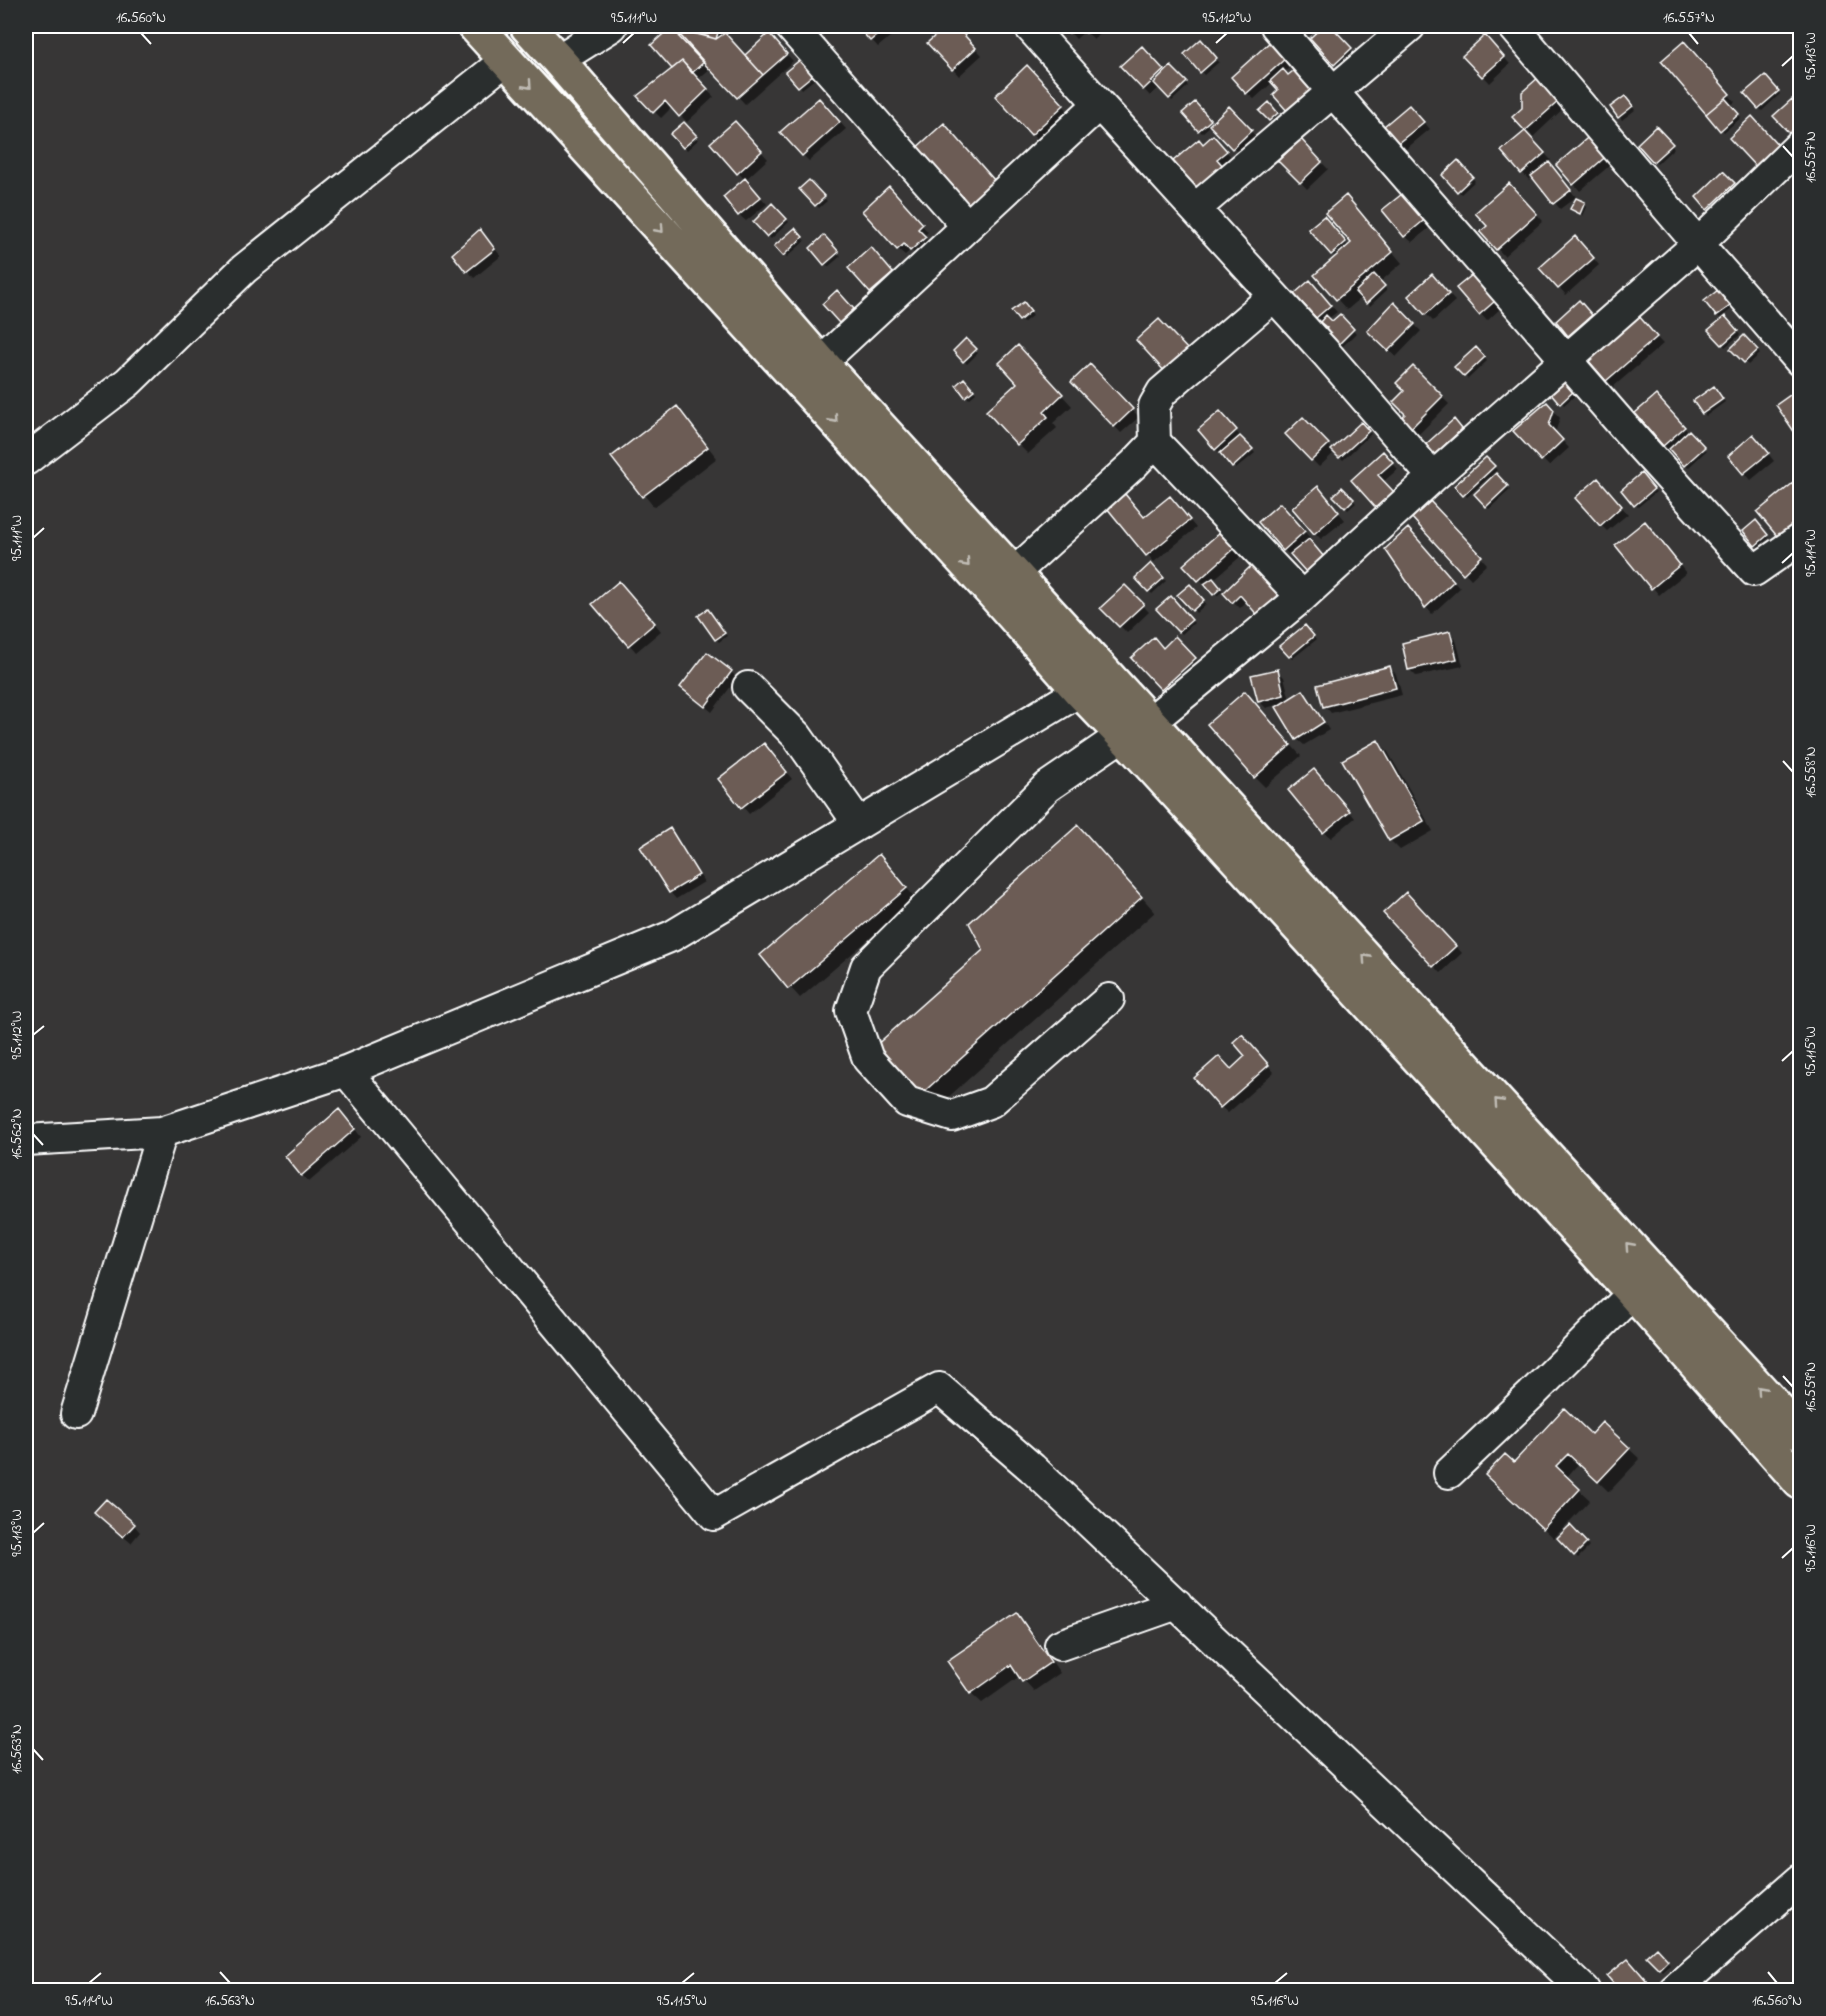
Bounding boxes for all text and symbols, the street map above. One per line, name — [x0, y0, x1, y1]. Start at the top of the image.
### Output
text: 16.560°N — [116, 7, 166, 29]
text: 95.111°W — [611, 7, 657, 29]
text: 95.112°W — [1203, 7, 1251, 29]
text: 16.557°N — [1663, 7, 1715, 29]
text: 95.113°W — [1800, 32, 1822, 80]
one-way arrow — [521, 78, 532, 88]
text: 16.557°N — [1800, 131, 1822, 183]
one-way arrow — [653, 222, 664, 232]
one-way arrow — [827, 412, 838, 423]
text: 95.111°W — [6, 515, 28, 561]
text: 95.114°W — [1800, 529, 1822, 577]
one-way arrow — [958, 556, 969, 567]
text: 16.558°N — [1800, 746, 1822, 798]
one-way arrow — [1362, 955, 1373, 965]
text: 95.112°W — [6, 1011, 28, 1059]
text: 95.115°W — [1800, 1026, 1822, 1076]
one-way arrow — [1494, 1098, 1505, 1109]
text: 16.562°N — [6, 1108, 28, 1160]
one-way arrow — [1625, 1242, 1636, 1253]
text: 16.559°N — [1800, 1362, 1822, 1412]
one-way arrow — [1757, 1386, 1768, 1397]
text: 95.113°W — [6, 1509, 28, 1557]
text: 95.116°W — [1800, 1524, 1822, 1572]
text: 16.563°N — [6, 1724, 28, 1774]
text: 95.114°W — [65, 1990, 113, 2012]
text: 16.563°N — [205, 1990, 255, 2012]
text: 95.115°W — [657, 1990, 707, 2012]
text: 95.116°W — [1251, 1990, 1299, 2012]
text: 16.560°N — [1752, 1990, 1802, 2012]

